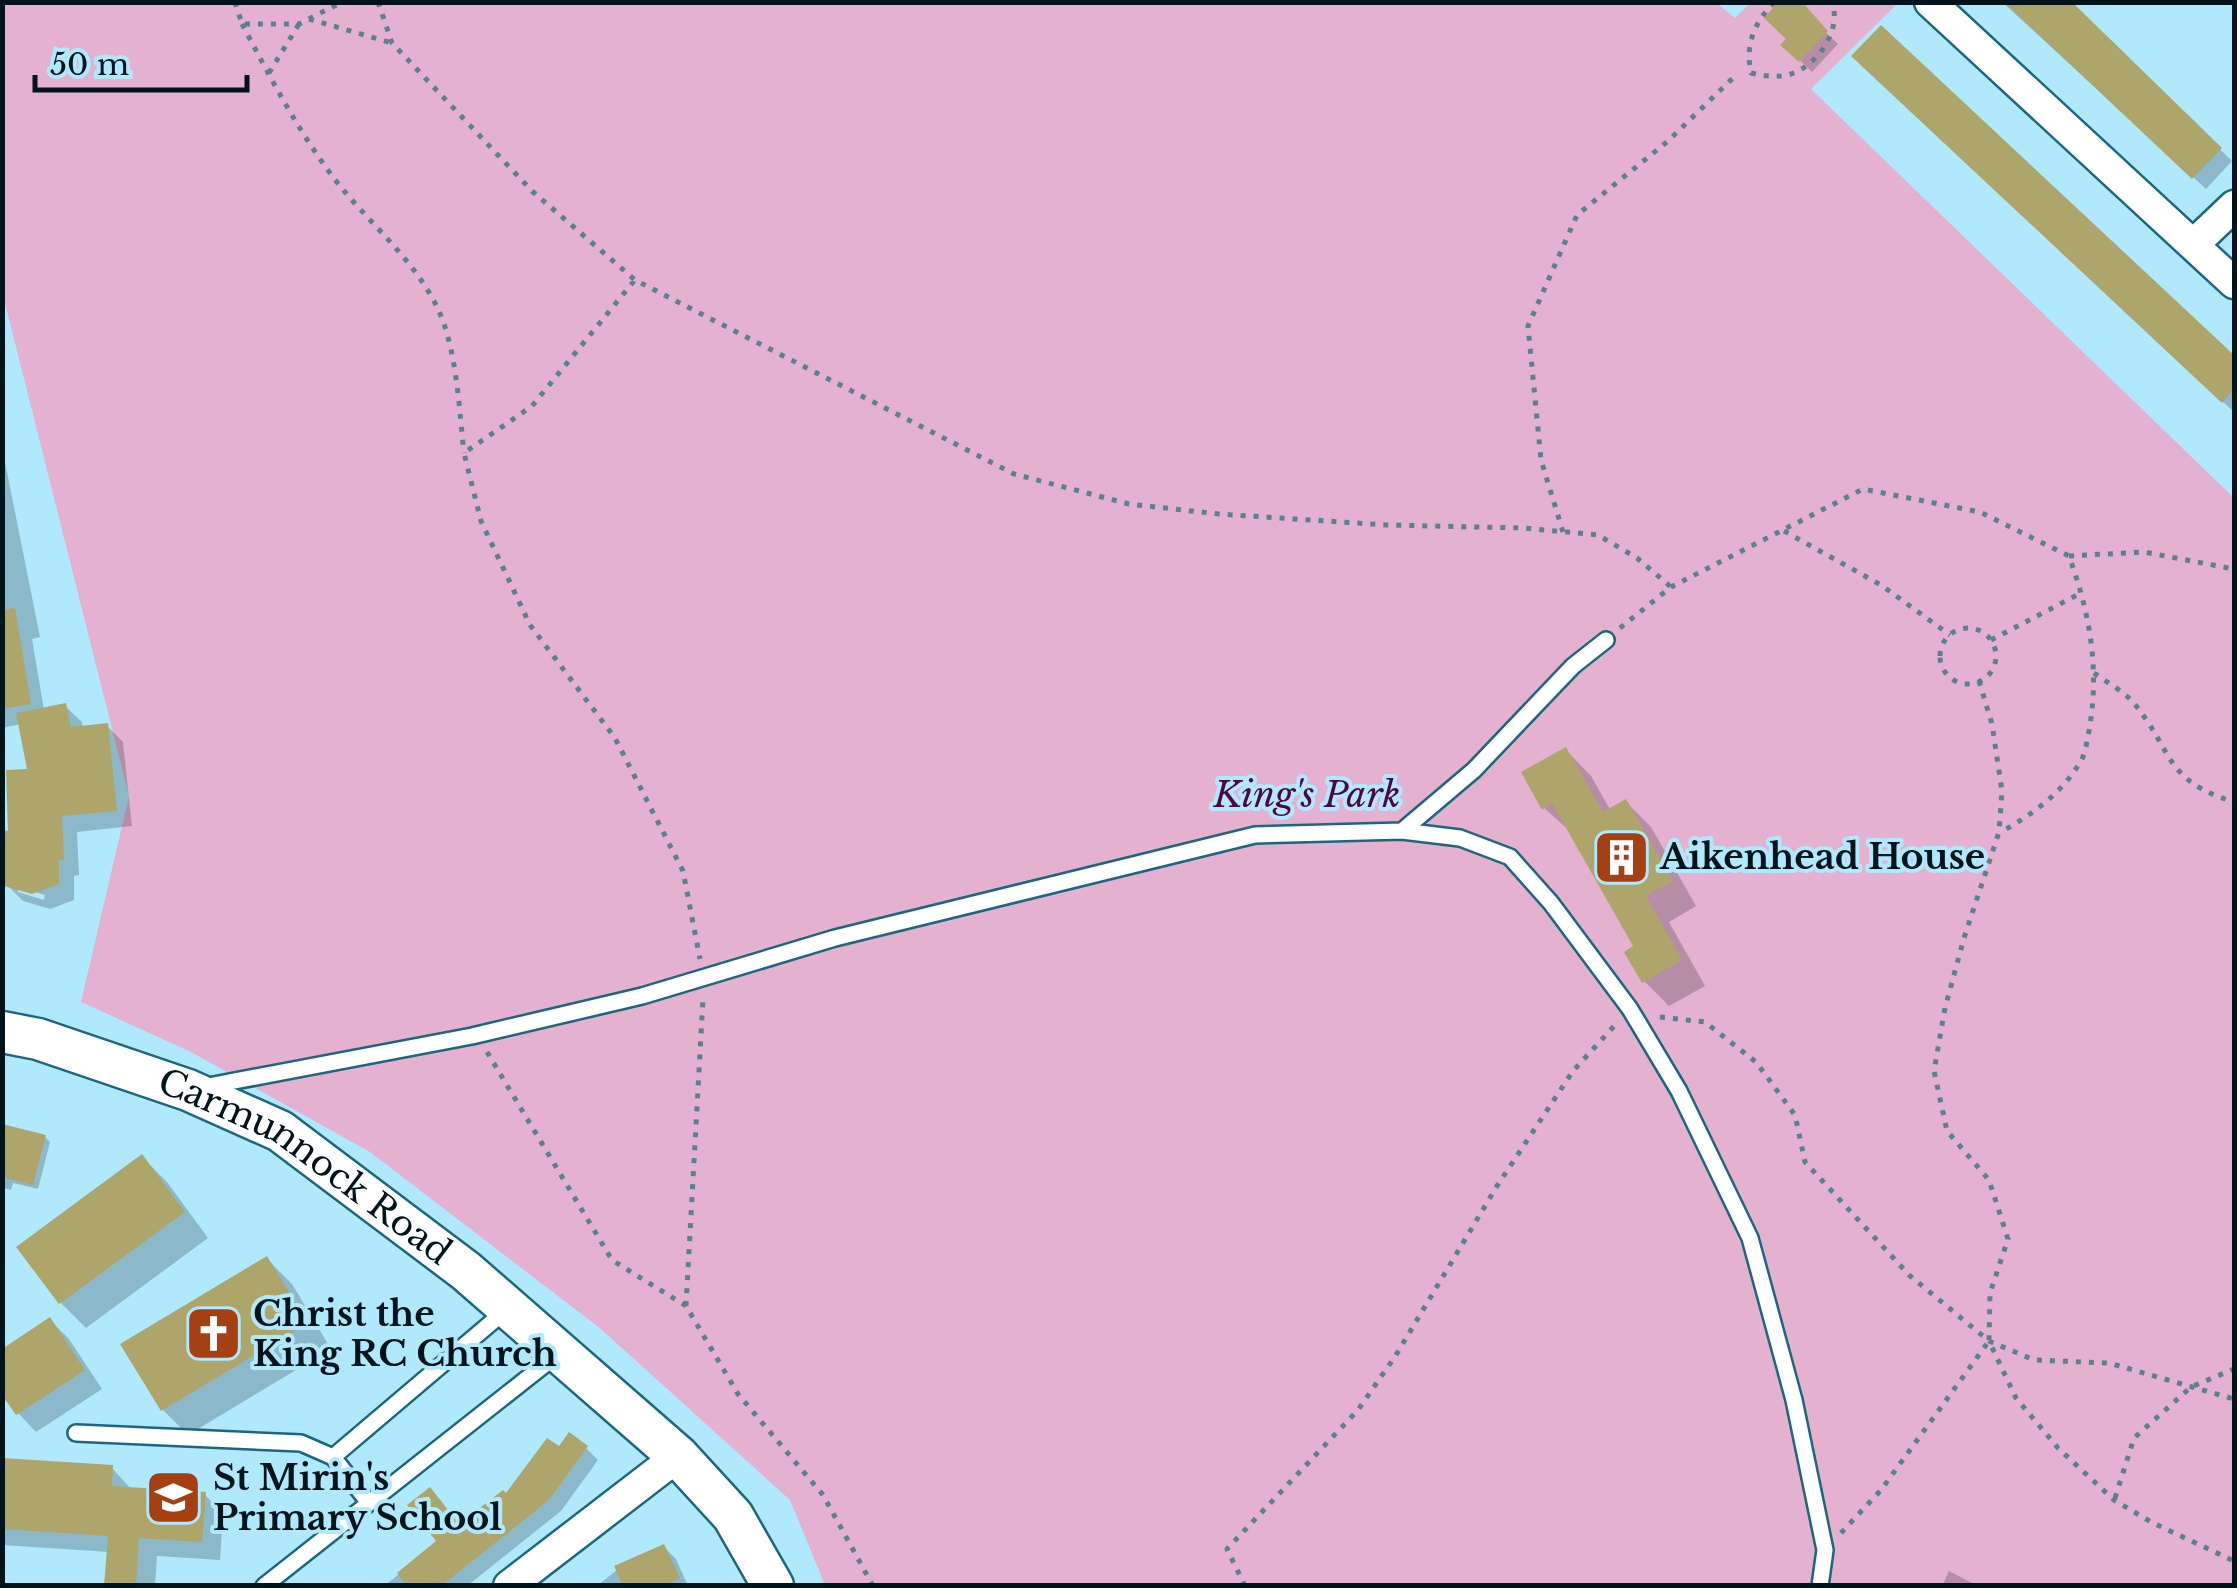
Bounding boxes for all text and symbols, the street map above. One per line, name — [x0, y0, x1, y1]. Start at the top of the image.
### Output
scale bar — [35, 30, 248, 92]
text: 50 m — [50, 46, 129, 83]
park label: King's Park — [1213, 773, 1400, 816]
building icon: Aikenhead House — [1591, 827, 1651, 887]
place label: Aikenhead House — [1659, 835, 1985, 878]
street label: Carmunnock Road — [153, 1060, 460, 1273]
place label: Christ the King RC Church — [253, 1292, 557, 1375]
church icon: Christ the King RC Church — [184, 1304, 244, 1364]
place label: St Mirin's Primary School — [213, 1456, 502, 1539]
school or university icon: St Mirin's Primary School — [144, 1468, 204, 1528]

